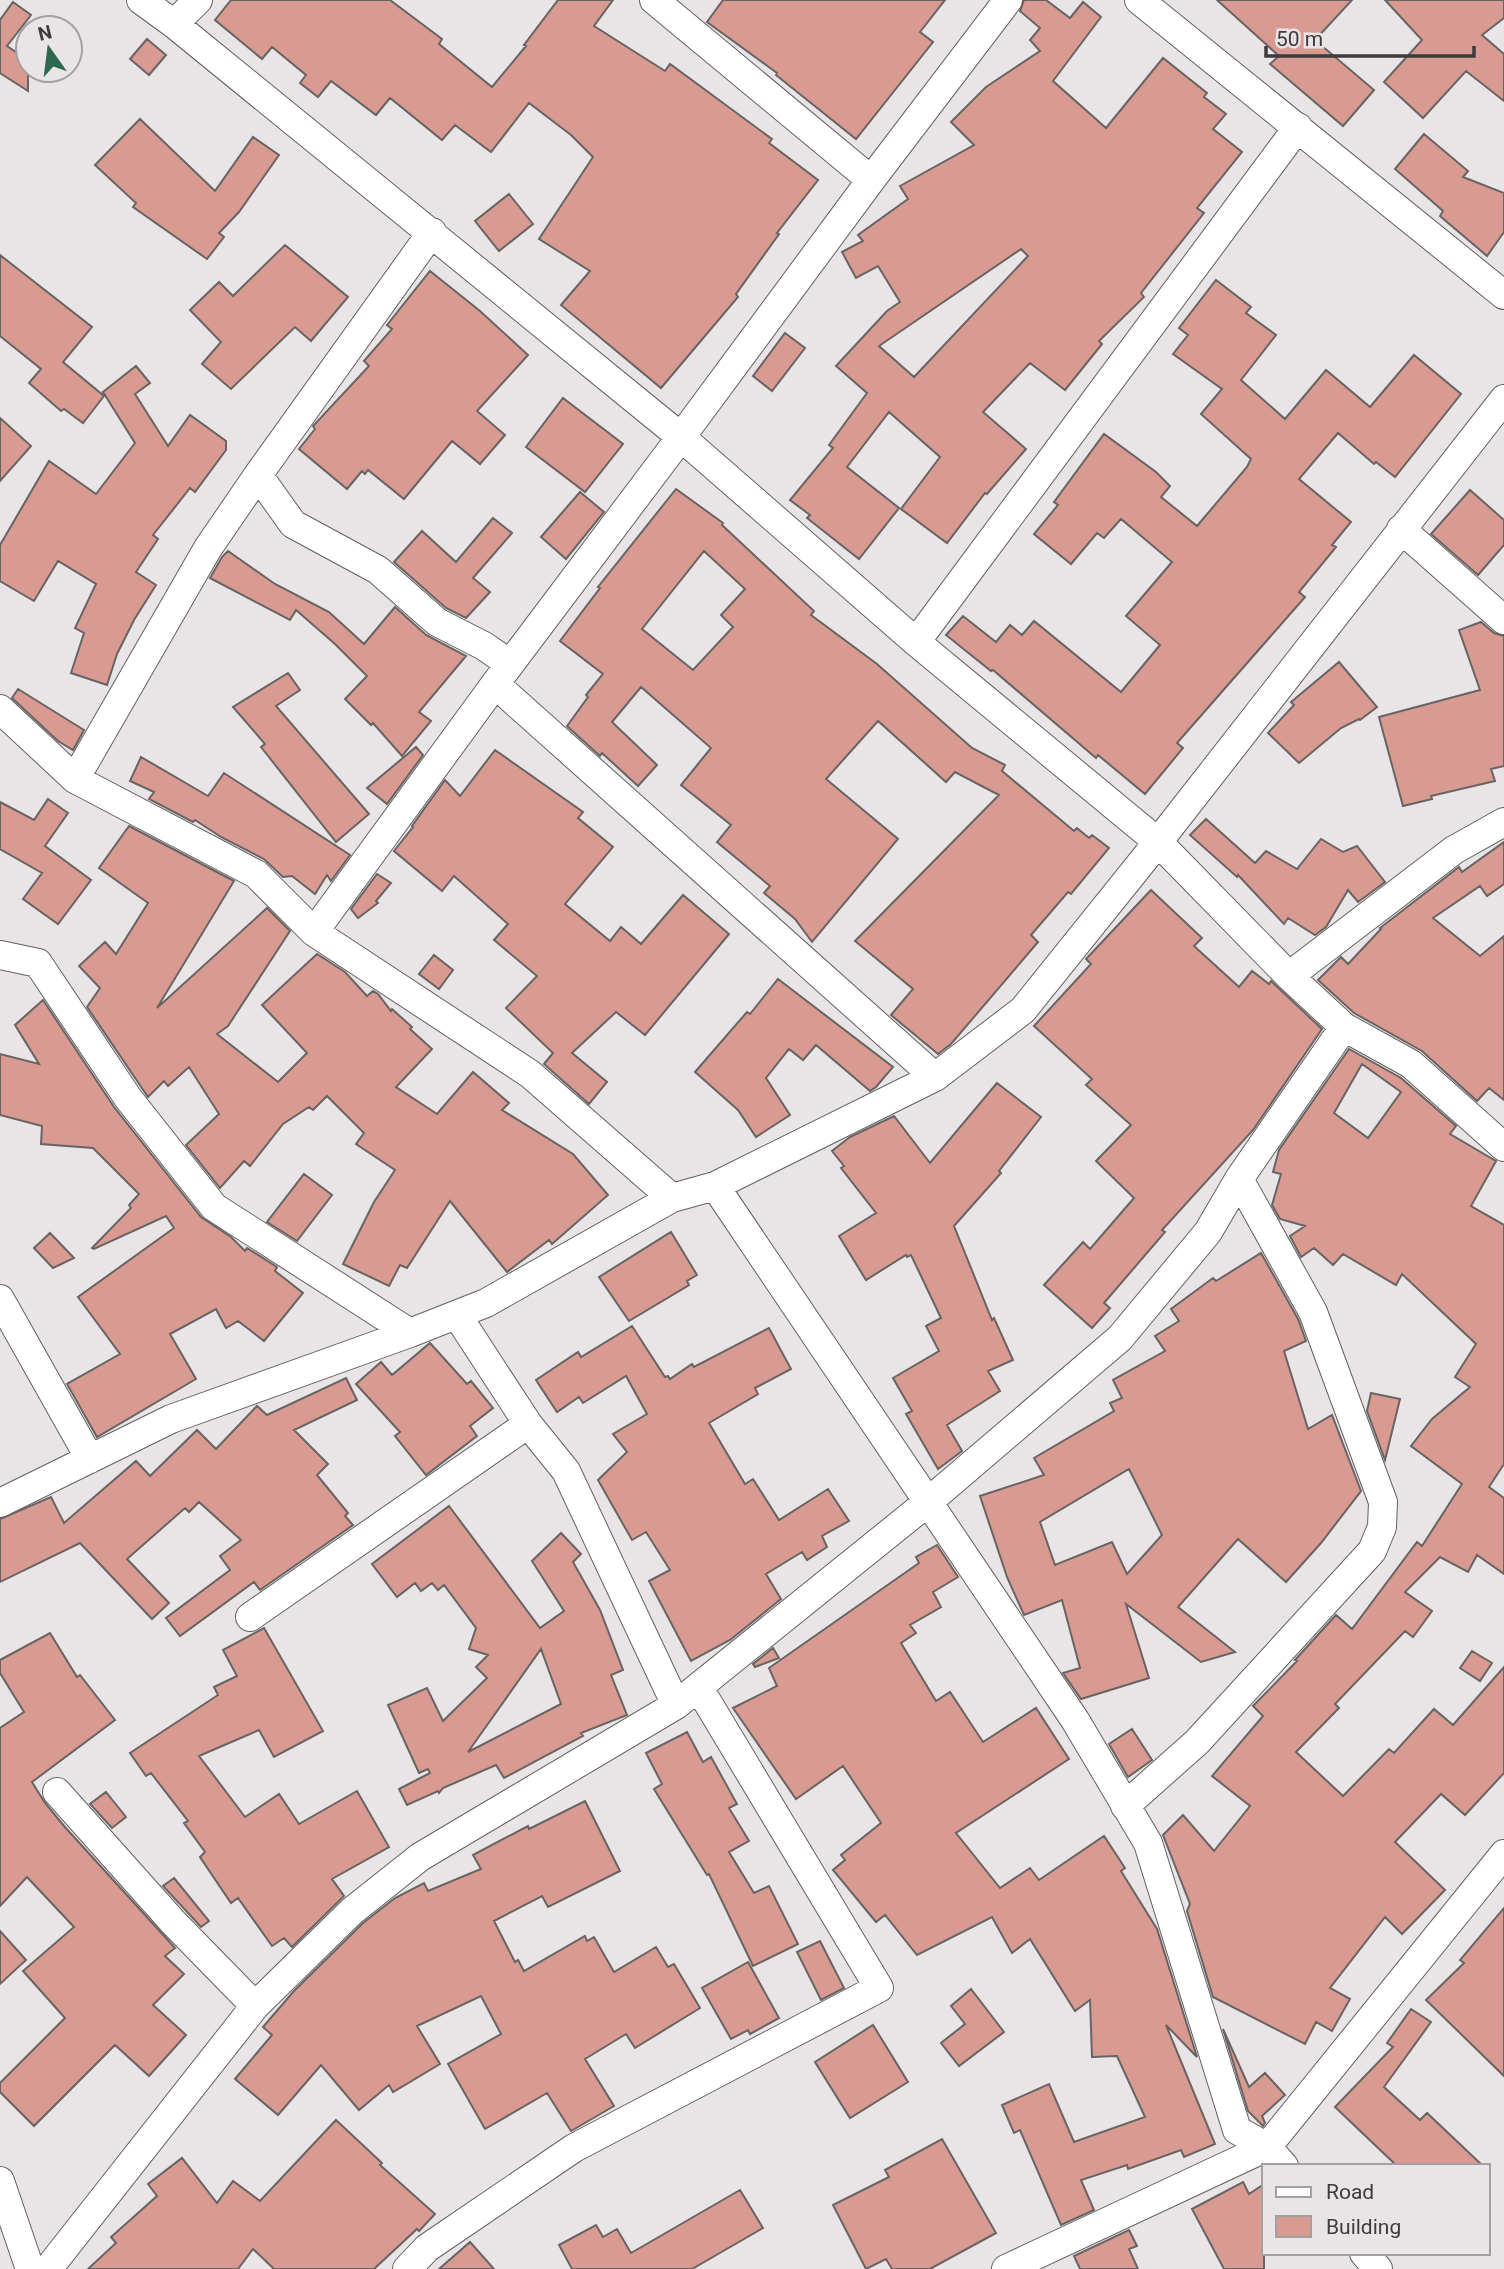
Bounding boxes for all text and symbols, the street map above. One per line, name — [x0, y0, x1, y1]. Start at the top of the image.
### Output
north arrow — [14, 14, 84, 84]
scale bar — [1266, 14, 1474, 58]
text: N — [36, 20, 54, 46]
text: 50 m — [1276, 27, 1323, 51]
legend — [1262, 2164, 1490, 2255]
text: Road — [1326, 2180, 1374, 2204]
text: Building — [1326, 2215, 1401, 2239]

